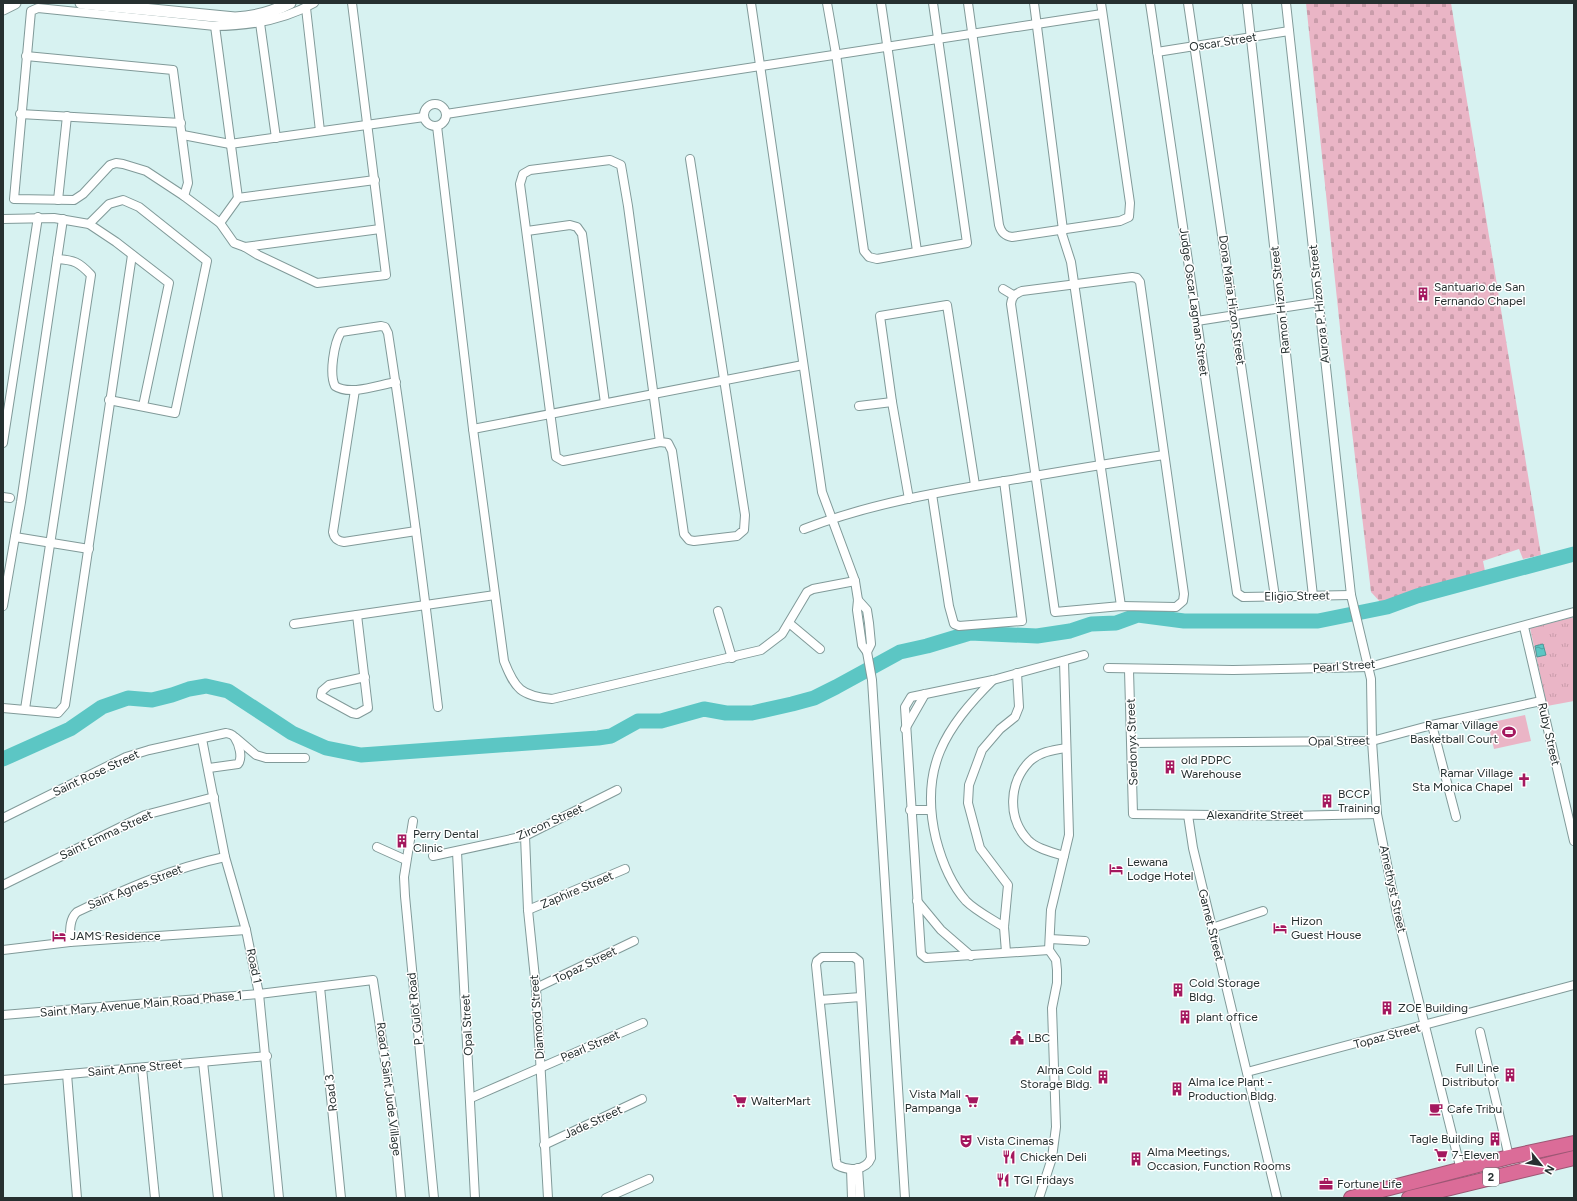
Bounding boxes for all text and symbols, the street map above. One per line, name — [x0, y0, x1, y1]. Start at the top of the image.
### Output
street label: Oscar Street — [1188, 30, 1258, 54]
street label: Judge Oscar Lagman Street — [1177, 227, 1211, 378]
street label: Dona Maria Hizon Street — [1216, 234, 1248, 366]
street label: Aurora P. Hizon Street — [1306, 243, 1332, 364]
street label: Ramon Hizon Street — [1267, 245, 1293, 355]
place label: Santuario de San Fernando Chapel — [1434, 280, 1525, 308]
building icon: Santuario de San Fernando Chapel — [1415, 286, 1431, 302]
street label: Eligio Street — [1264, 588, 1331, 604]
street label: Pearl Street — [1312, 657, 1376, 675]
street label: Serdonyx Street — [1123, 698, 1141, 786]
street label: Ruby Street — [1535, 701, 1563, 767]
place label: Ramar Village Basketball Court — [1410, 718, 1498, 746]
sports icon: Ramar Village Basketball Court — [1501, 724, 1517, 740]
street label: Opal Street — [1308, 733, 1370, 749]
street label: Saint Rose Street — [51, 747, 142, 799]
place label: old PDPC Warehouse — [1181, 753, 1242, 781]
building icon: old PDPC Warehouse — [1162, 759, 1178, 775]
place label: Ramar Village Sta Monica Chapel — [1412, 766, 1513, 794]
church icon: Ramar Village Sta Monica Chapel — [1516, 772, 1532, 788]
place label: BCCP Training — [1338, 787, 1380, 815]
building icon: BCCP Training — [1319, 793, 1335, 809]
street label: Zircon Street — [515, 801, 586, 843]
street label: Saint Emma Street — [57, 807, 155, 863]
street label: Alexandrite Street — [1206, 808, 1304, 822]
place label: Perry Dental Clinic — [413, 827, 479, 855]
building icon: Perry Dental Clinic — [394, 833, 410, 849]
street label: Amethyst Street — [1377, 844, 1409, 934]
place label: Lewana Lodge Hotel — [1127, 855, 1193, 883]
street label: Saint Agnes Street — [86, 861, 185, 912]
hotel icon: Lewana Lodge Hotel — [1108, 861, 1124, 877]
street label: Zaphire Street — [539, 868, 616, 912]
street label: Garnet Street — [1195, 888, 1227, 963]
place label: Hizon Guest House — [1291, 914, 1362, 942]
hotel icon: Hizon Guest House — [1272, 920, 1288, 936]
hotel icon: JAMS Residence — [51, 928, 67, 944]
place label: JAMS Residence — [70, 929, 161, 943]
street label: Topaz Street — [551, 943, 619, 986]
street label: Road 1 — [243, 947, 265, 985]
street label: P. Gulot Road — [404, 972, 426, 1046]
street label: Diamond Street — [527, 974, 547, 1060]
place label: Cold Storage Bldg. — [1189, 976, 1260, 1004]
building icon: Cold Storage Bldg. — [1170, 982, 1186, 998]
street label: Saint Mary Avenue Main Road Phase 1 — [39, 988, 243, 1020]
street label: Opal Street — [458, 993, 476, 1056]
building icon: ZOE Building — [1379, 1000, 1395, 1016]
place label: ZOE Building — [1398, 1001, 1468, 1015]
building icon: plant office — [1177, 1009, 1193, 1025]
place label: plant office — [1196, 1010, 1258, 1024]
street label: Topaz Street — [1352, 1020, 1422, 1052]
street label: Road 1 Saint Jude Village — [374, 1021, 404, 1157]
street label: Pearl Street — [558, 1027, 622, 1065]
public building icon: LBC — [1009, 1030, 1025, 1046]
place label: LBC — [1028, 1031, 1051, 1045]
street label: Saint Anne Street — [87, 1057, 183, 1079]
place label: Full Line Distributor — [1442, 1061, 1499, 1089]
place label: Alma Cold Storage Bldg. — [1020, 1063, 1092, 1091]
building icon: Full Line Distributor — [1502, 1067, 1518, 1083]
building icon: Alma Cold Storage Bldg. — [1095, 1069, 1111, 1085]
street label: Road 3 — [322, 1074, 340, 1112]
place label: Alma Ice Plant - Production Bldg. — [1188, 1075, 1277, 1103]
building icon: Alma Ice Plant - Production Bldg. — [1169, 1081, 1185, 1097]
place label: Vista Mall Pampanga — [905, 1087, 961, 1115]
supermarket icon: WalterMart — [732, 1093, 748, 1109]
supermarket icon: Vista Mall Pampanga — [964, 1093, 980, 1109]
place label: WalterMart — [751, 1094, 811, 1108]
cafe icon: Cafe Tribu — [1428, 1101, 1444, 1117]
street label: Jade Street — [562, 1102, 625, 1142]
place label: Cafe Tribu — [1447, 1102, 1502, 1116]
building icon: Tagle Building — [1487, 1131, 1503, 1147]
place label: Tagle Building — [1410, 1132, 1484, 1146]
theatre icon: Vista Cinemas — [958, 1133, 974, 1149]
place label: Vista Cinemas — [977, 1134, 1054, 1148]
place label: Alma Meetings, Occasion, Function Rooms — [1147, 1145, 1291, 1173]
north arrow — [1521, 1145, 1561, 1185]
supermarket icon: 7-Eleven — [1433, 1147, 1449, 1163]
place label: 7-Eleven — [1452, 1148, 1499, 1162]
restaurant icon: Chicken Deli — [1001, 1149, 1017, 1165]
place label: Chicken Deli — [1020, 1150, 1087, 1164]
building icon: Alma Meetings, Occasion, Function Rooms — [1128, 1151, 1144, 1167]
text: N — [1541, 1163, 1557, 1177]
road number: 2 — [1483, 1168, 1499, 1186]
restaurant icon: TGI Fridays — [995, 1172, 1011, 1188]
place label: TGI Fridays — [1014, 1173, 1074, 1187]
office icon: Fortune Life — [1318, 1176, 1334, 1192]
place label: Fortune Life — [1337, 1177, 1402, 1191]

